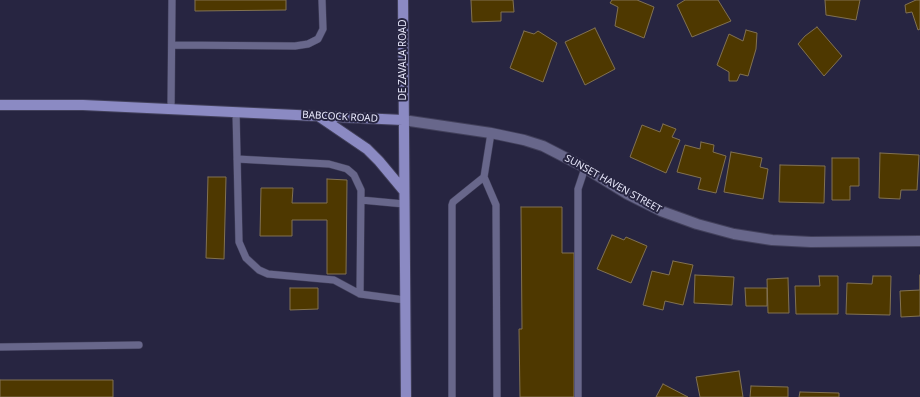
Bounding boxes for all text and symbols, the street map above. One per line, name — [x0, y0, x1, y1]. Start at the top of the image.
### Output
street label: DE ZAVALA ROAD — [397, 20, 409, 100]
street label: BABCOCK ROAD — [302, 109, 378, 125]
street label: SUNSET HAVEN STREET — [563, 152, 663, 216]

